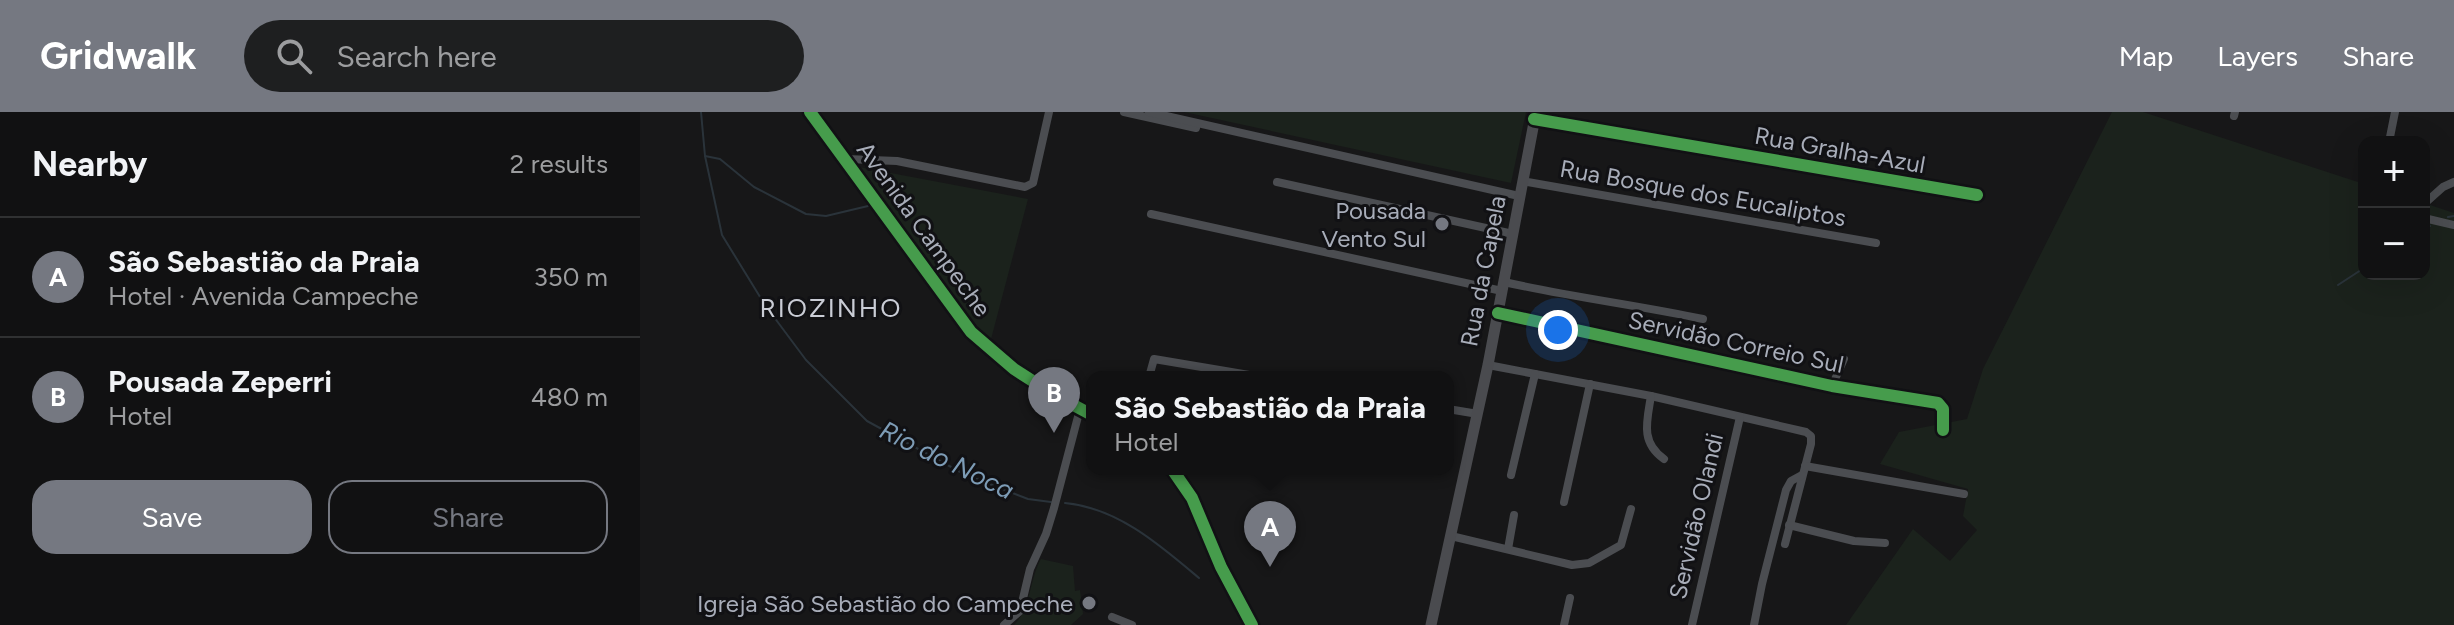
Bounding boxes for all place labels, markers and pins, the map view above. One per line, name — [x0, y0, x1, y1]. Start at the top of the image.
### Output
place label: Pousada Vento Sul — [1322, 196, 1426, 253]
marker: Pousada Vento Sul — [1433, 215, 1451, 233]
pin: B — [1028, 367, 1080, 433]
pin: A — [1244, 501, 1296, 567]
place label: Igreja São Sebastião do Campeche — [697, 589, 1073, 618]
marker: Igreja São Sebastião do Campeche — [1080, 594, 1098, 612]

